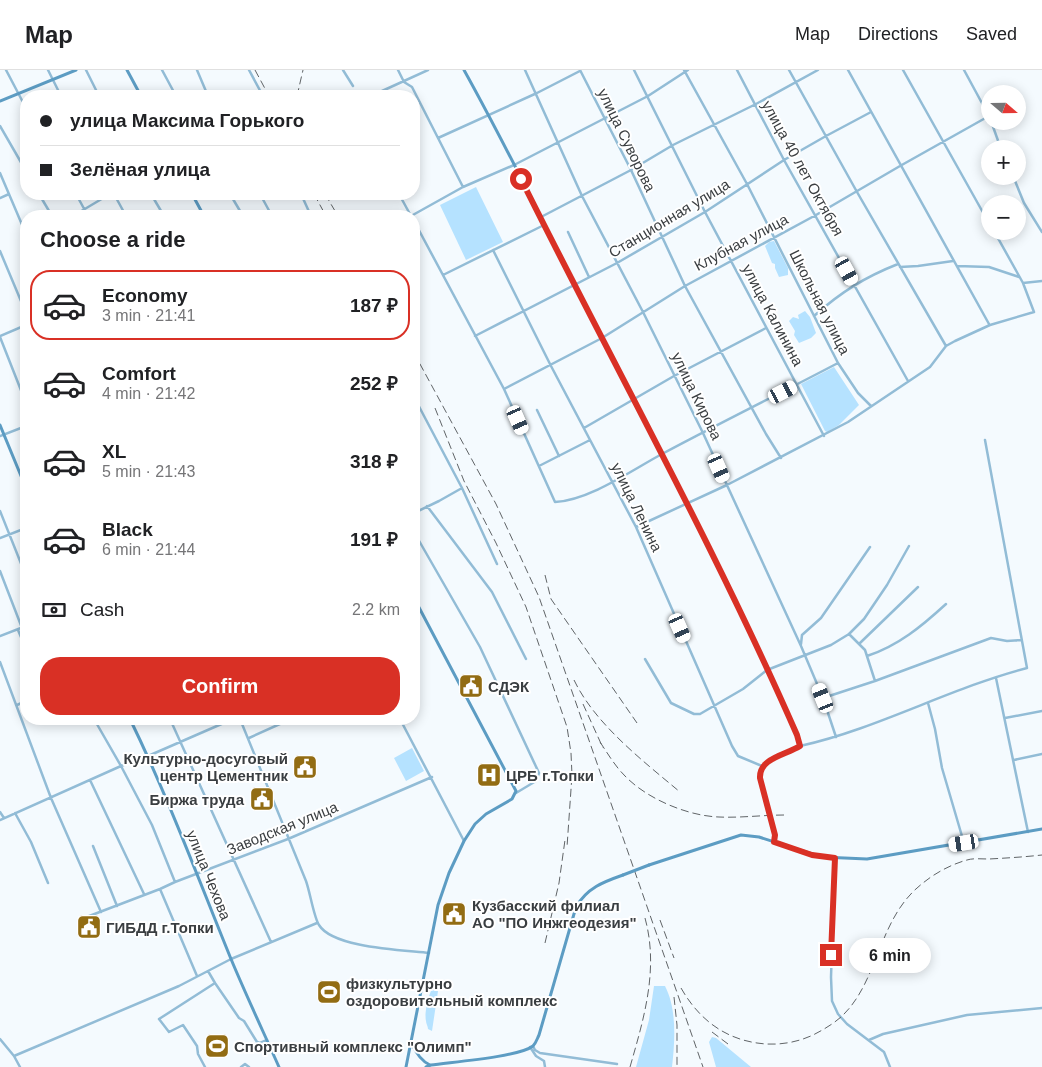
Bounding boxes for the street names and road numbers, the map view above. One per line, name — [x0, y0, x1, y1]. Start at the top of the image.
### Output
street label: улица Суворова — [595, 86, 660, 195]
street label: улица 40 лет Октября — [759, 97, 847, 239]
street label: Станционная улица — [606, 175, 733, 261]
street label: Клубная улица — [691, 210, 791, 274]
street label: Школьная улица — [786, 247, 854, 358]
street label: улица Калинина — [739, 261, 807, 369]
street label: улица Кирова — [668, 349, 726, 443]
street label: улица Ленина — [608, 460, 666, 555]
street label: Заводская улица — [224, 798, 341, 858]
street label: улица Чехова — [183, 828, 235, 923]

